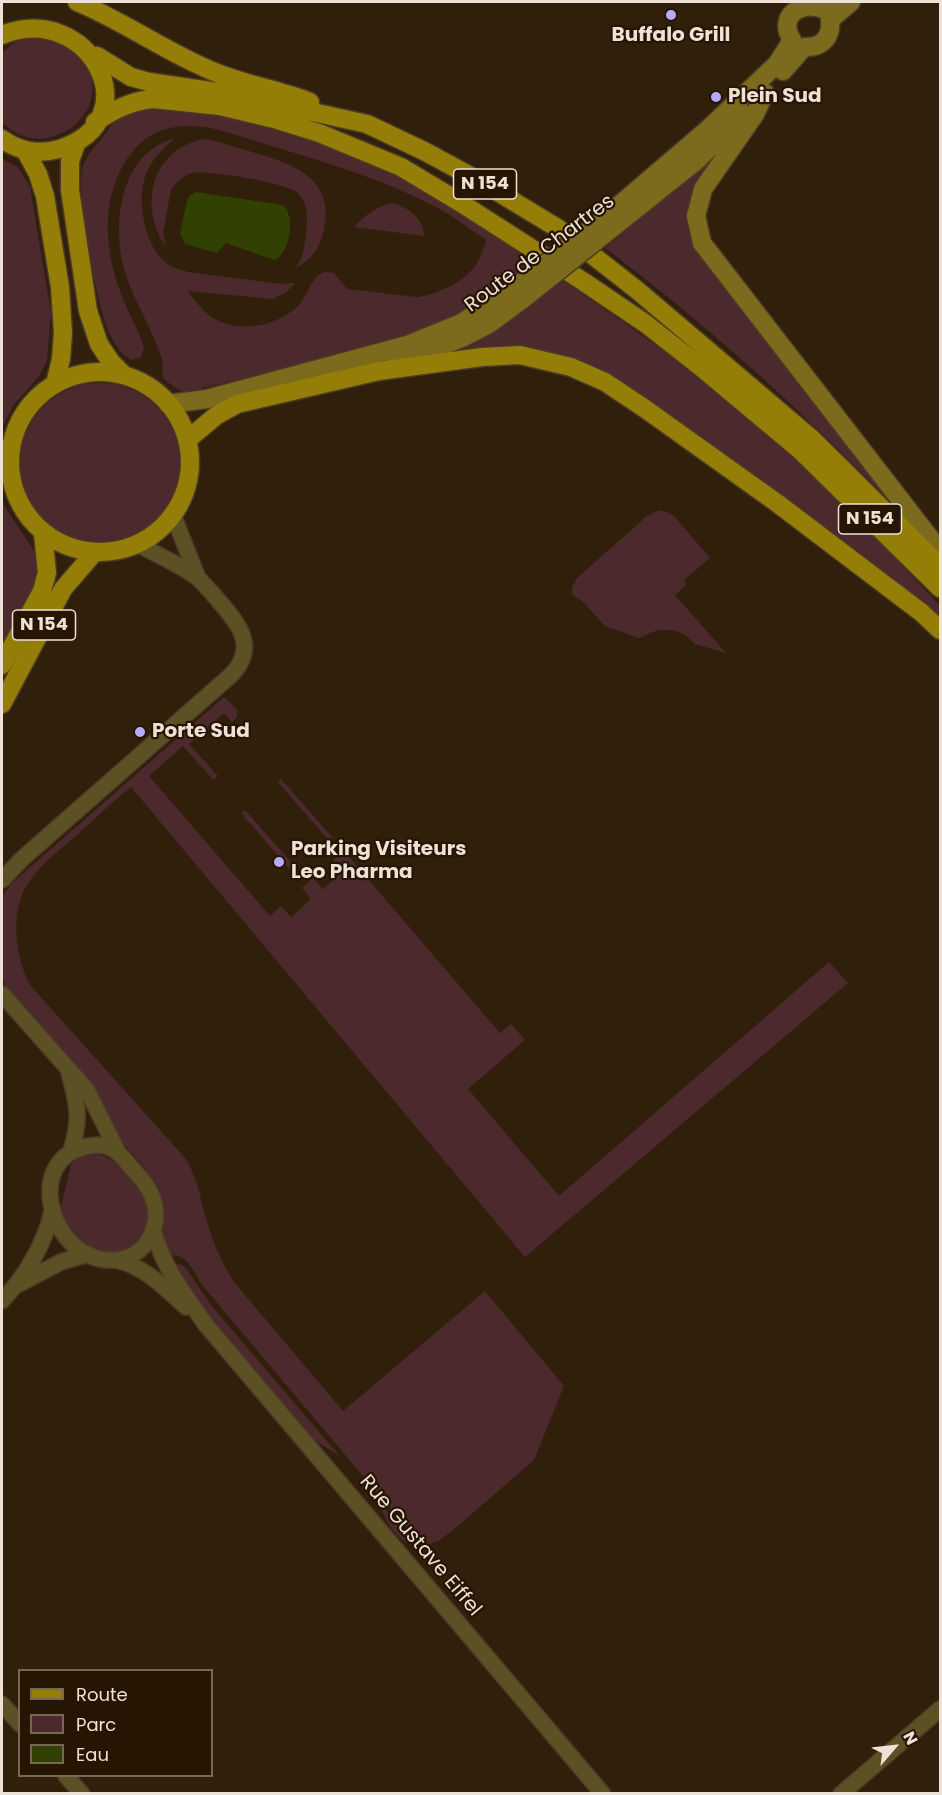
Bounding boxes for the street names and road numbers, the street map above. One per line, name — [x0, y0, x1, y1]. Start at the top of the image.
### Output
road number: N 154 — [454, 169, 516, 199]
street label: Route de Chartres — [461, 190, 619, 318]
road number: N 154 — [838, 504, 902, 534]
road number: N 154 — [12, 610, 76, 640]
street label: Rue Gustave Eiffel — [354, 1471, 486, 1621]

